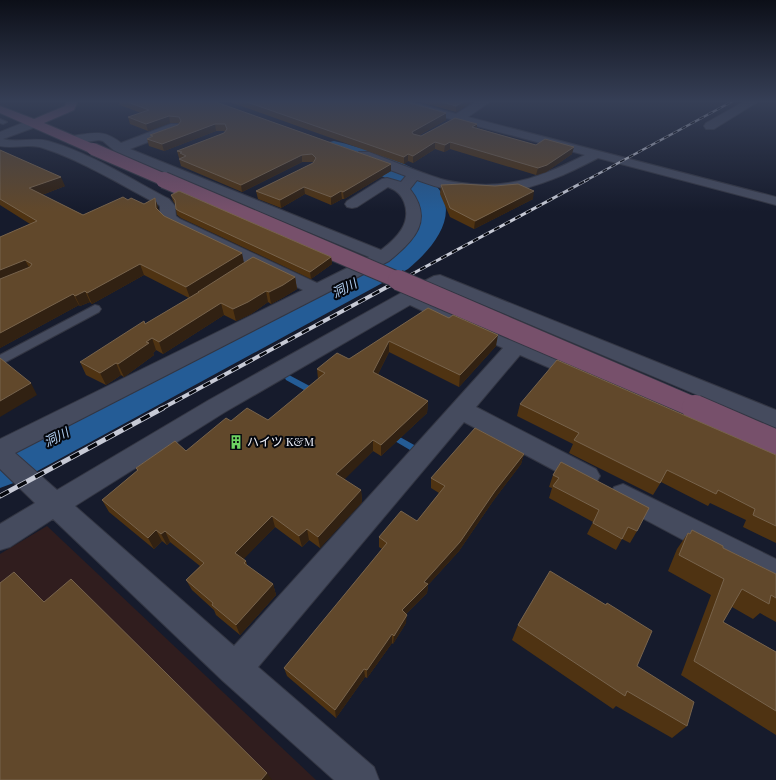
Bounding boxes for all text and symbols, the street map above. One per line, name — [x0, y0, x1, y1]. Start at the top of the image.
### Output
water label: 洞川 — [328, 273, 361, 301]
water label: 洞川 — [40, 422, 73, 450]
place label: ハイツ K&M — [247, 433, 314, 449]
building icon: ハイツ K&M — [228, 434, 244, 450]

